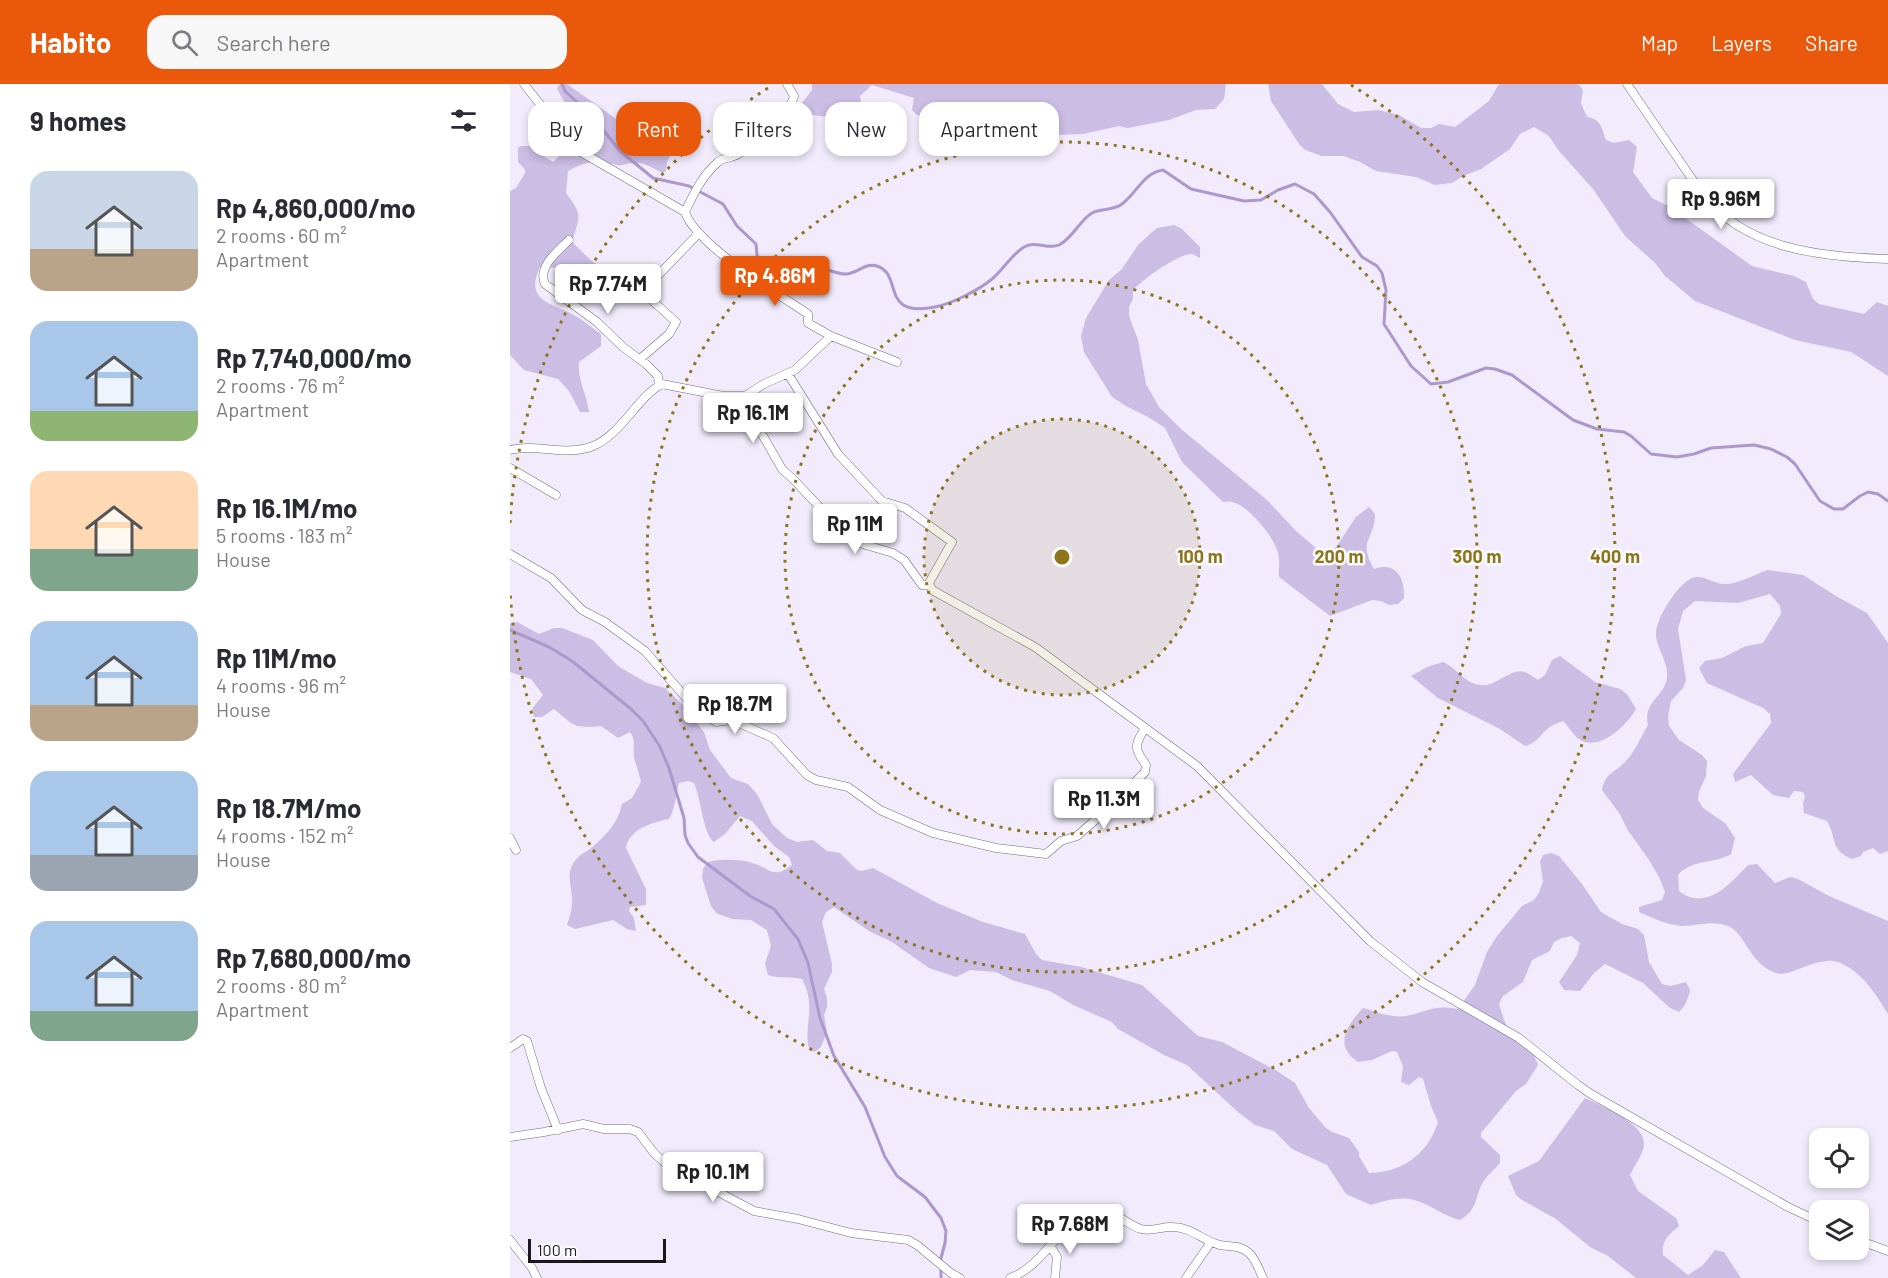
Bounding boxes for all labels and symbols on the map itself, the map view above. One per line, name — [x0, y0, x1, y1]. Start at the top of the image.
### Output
pin: Rp 9.96M — [1659, 179, 1783, 230]
pin: Rp 4.86M — [713, 256, 837, 307]
pin: Rp 7.74M — [546, 264, 670, 315]
pin: Rp 16.1M — [691, 393, 815, 444]
pin: Rp 11M — [806, 504, 904, 555]
text: 100 m — [1177, 545, 1223, 567]
text: 200 m — [1314, 545, 1364, 567]
text: 300 m — [1453, 545, 1501, 567]
text: 400 m — [1590, 545, 1640, 567]
centre of rings — [1052, 547, 1072, 567]
pin: Rp 18.7M — [673, 684, 797, 735]
pin: Rp 11.3M — [1042, 779, 1166, 830]
pin: Rp 10.1M — [651, 1152, 775, 1203]
pin: Rp 7.68M — [1008, 1204, 1132, 1255]
scale bar — [528, 1236, 666, 1264]

